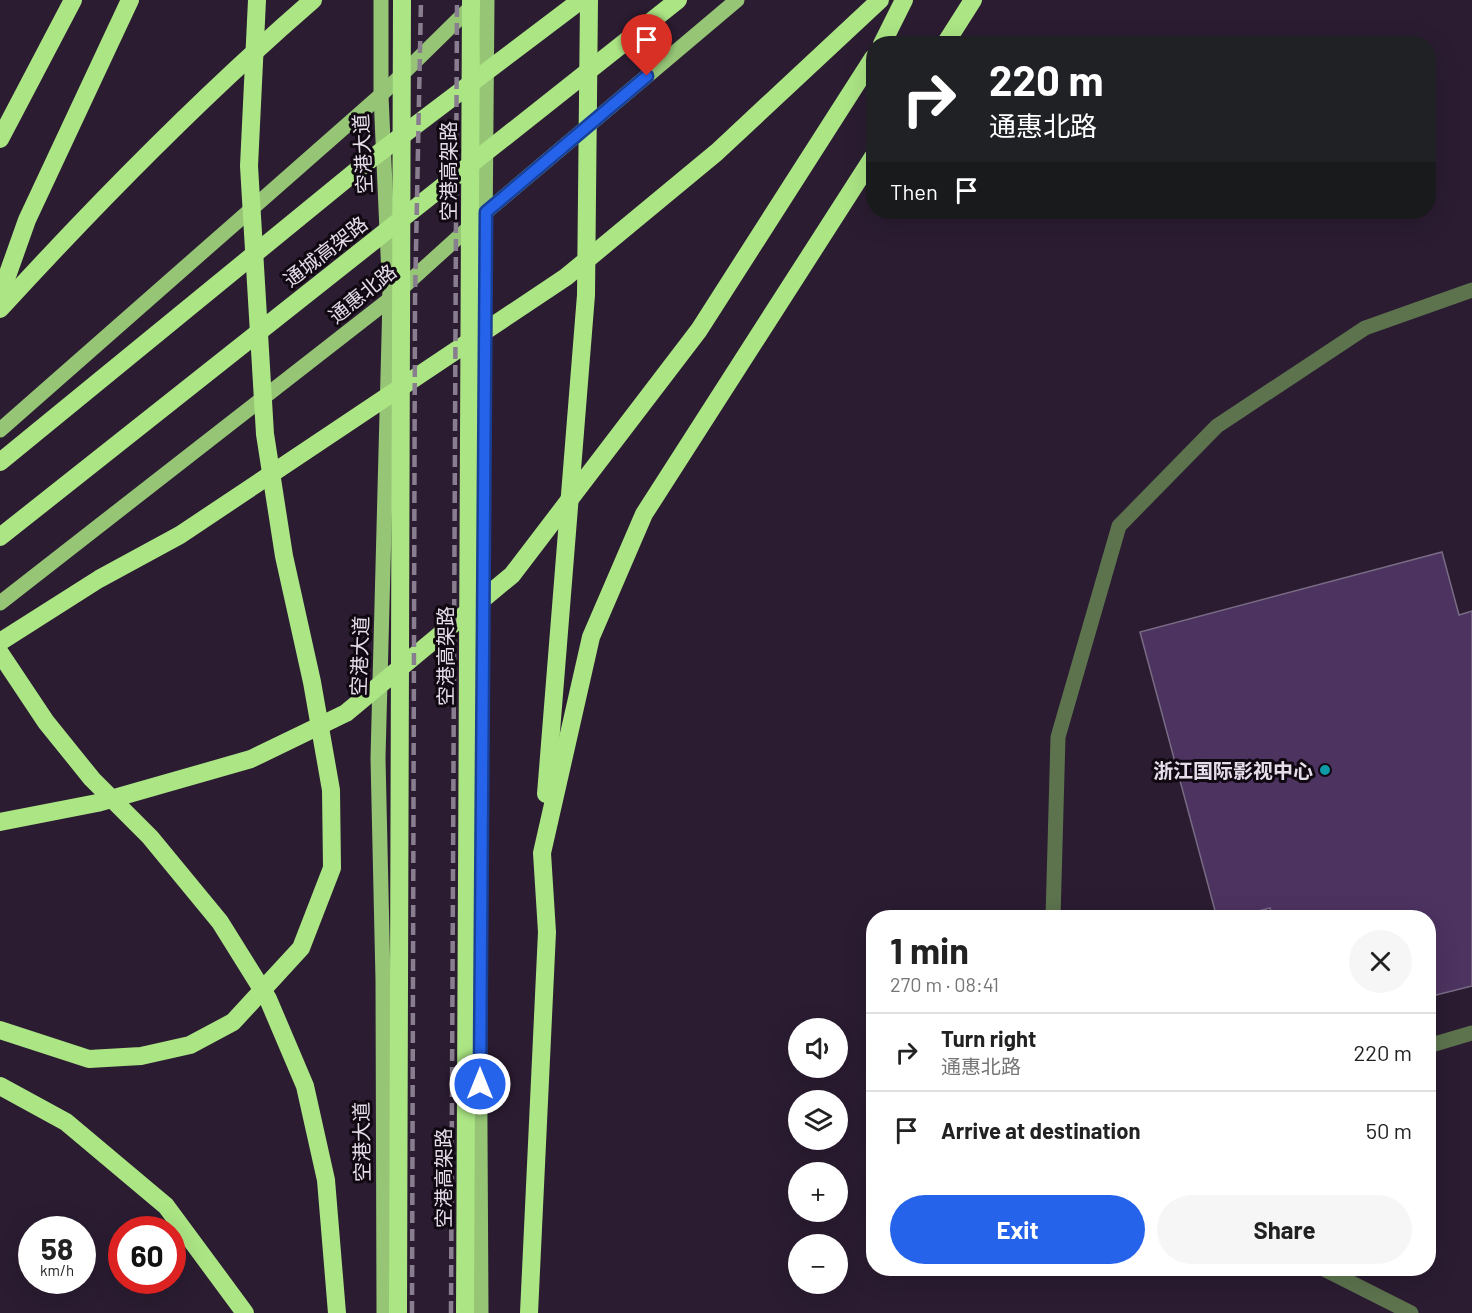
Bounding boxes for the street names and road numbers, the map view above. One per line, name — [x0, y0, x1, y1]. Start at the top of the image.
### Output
street label: 空港大道 — [348, 113, 376, 195]
street label: 空港高架路 — [436, 121, 460, 221]
street label: 通城高架路 — [278, 211, 372, 291]
street label: 通惠北路 — [323, 259, 401, 327]
street label: 空港高架路 — [433, 606, 457, 706]
street label: 空港大道 — [346, 616, 372, 696]
street label: 空港大道 — [348, 1102, 374, 1182]
street label: 空港高架路 — [431, 1128, 455, 1228]

